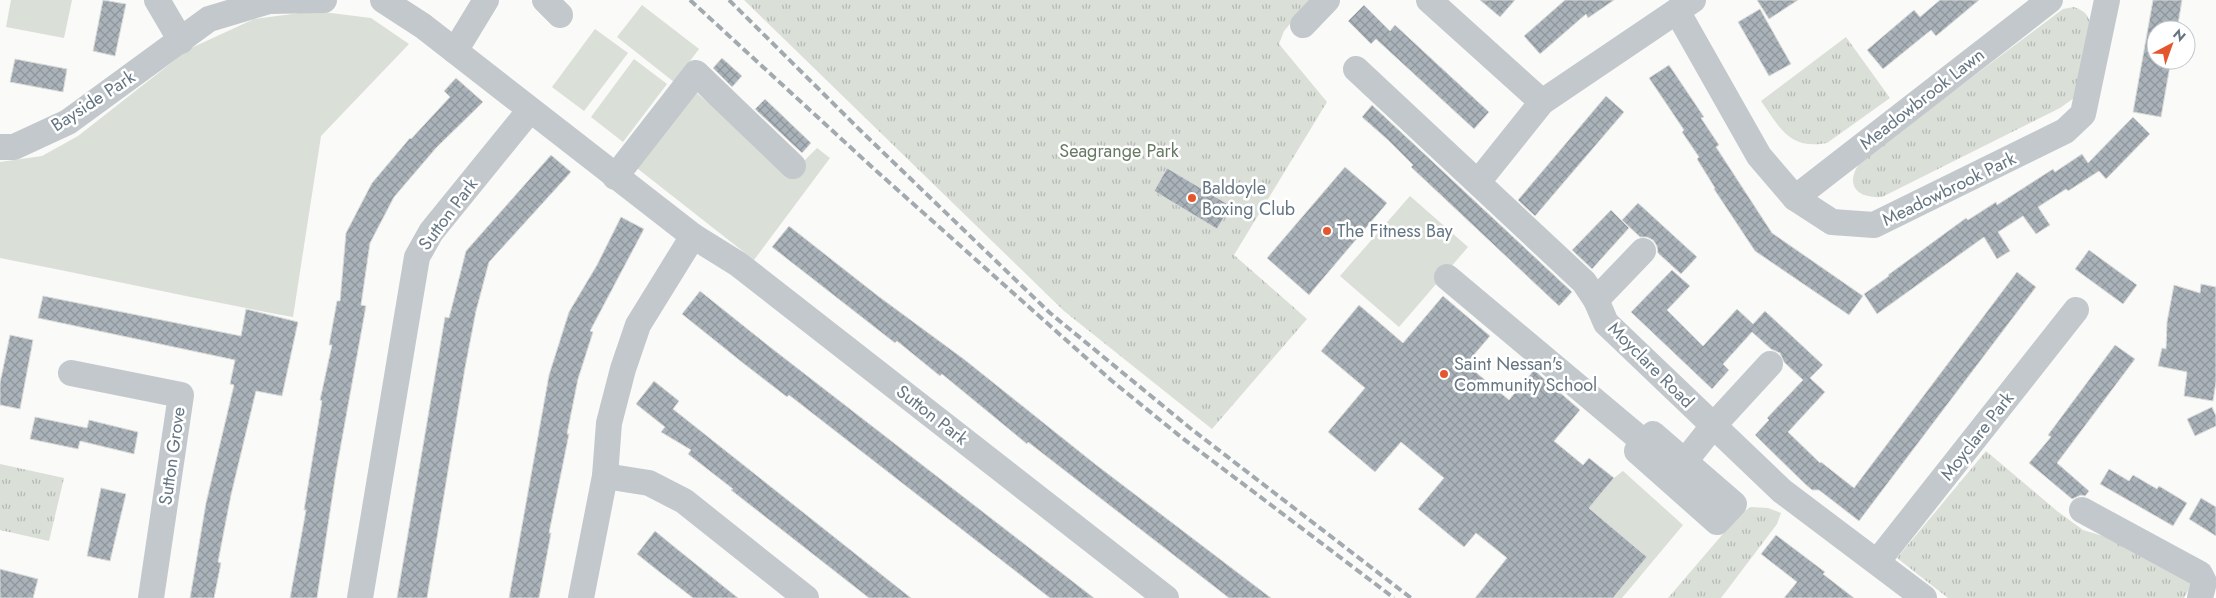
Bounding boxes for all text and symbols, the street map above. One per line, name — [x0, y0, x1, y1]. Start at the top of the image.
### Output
north arrow — [2146, 20, 2196, 70]
text: N — [2169, 24, 2190, 46]
street label: Meadowbrook Lawn — [1854, 42, 1990, 156]
street label: Bayside Park — [46, 64, 140, 138]
park label: Seagrange Park — [1059, 138, 1179, 164]
street label: Meadowbrook Park — [1878, 145, 2020, 233]
street label: Sutton Park — [412, 172, 484, 256]
place label: Baldoyle Boxing Club — [1202, 175, 1295, 222]
marker: Baldoyle Boxing Club — [1186, 192, 1198, 204]
place label: The Fitness Bay — [1337, 218, 1453, 244]
marker: The Fitness Bay — [1321, 225, 1333, 237]
street label: Moyclare Road — [1602, 316, 1700, 414]
place label: Saint Nessan's Community School — [1454, 351, 1597, 398]
marker: Saint Nessan's Community School — [1438, 368, 1450, 380]
street label: Sutton Park — [891, 379, 973, 451]
street label: Moyclare Park — [1934, 386, 2020, 486]
street label: Sutton Grove — [152, 405, 192, 507]

